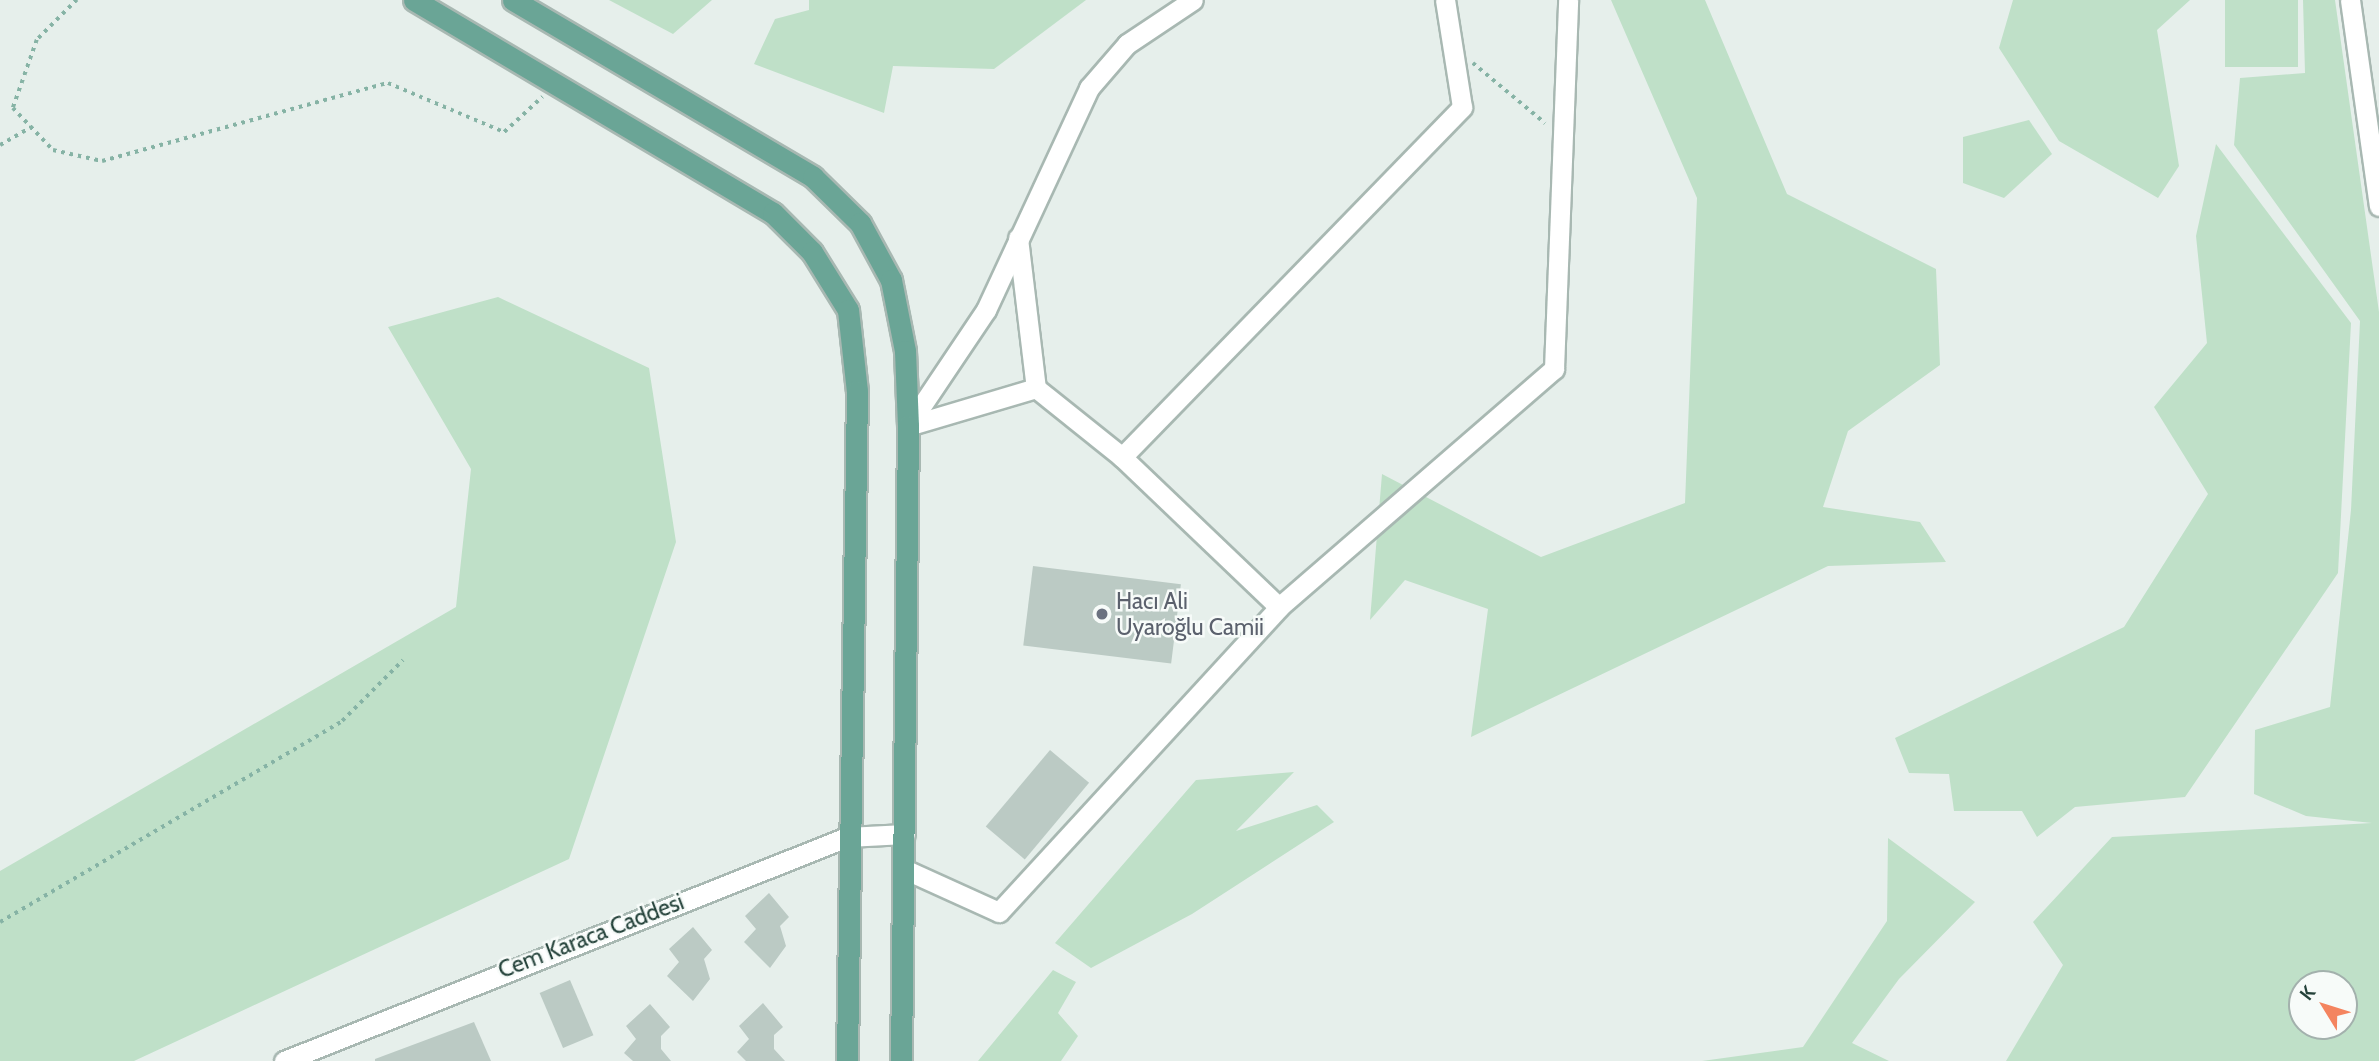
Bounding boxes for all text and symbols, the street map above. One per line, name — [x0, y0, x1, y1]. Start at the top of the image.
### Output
place label: Hacı Ali Uyaroğlu Camii — [1116, 587, 1264, 641]
marker: Hacı Ali Uyaroğlu Camii — [1094, 606, 1110, 622]
street label: Cem Karaca Caddesi — [494, 888, 688, 984]
north arrow — [2288, 970, 2358, 1040]
text: K — [2295, 981, 2320, 1005]

